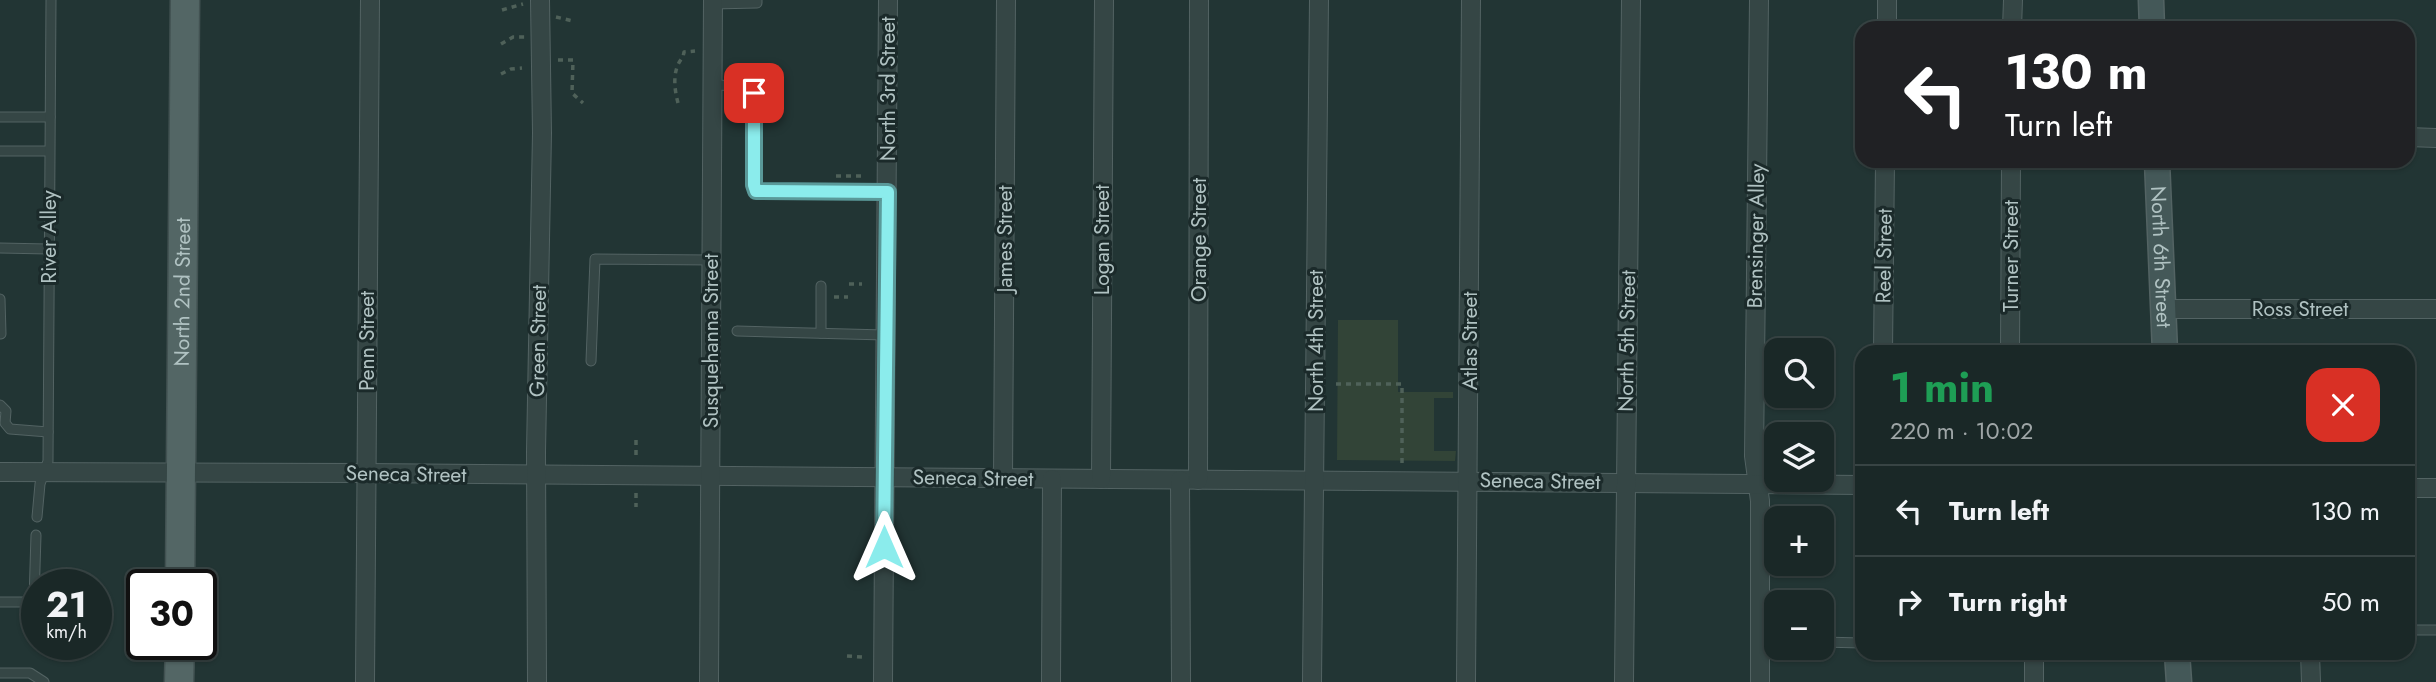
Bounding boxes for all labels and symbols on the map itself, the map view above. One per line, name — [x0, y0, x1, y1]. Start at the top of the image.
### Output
street label: North 3rd Street — [873, 17, 903, 161]
pin — [724, 63, 784, 123]
street label: Brensinger Alley — [1740, 163, 1772, 309]
street label: Orange Street — [1184, 178, 1214, 302]
street label: James Street — [990, 185, 1020, 296]
street label: Logan Street — [1087, 185, 1117, 295]
street label: North 6th Street — [2143, 185, 2179, 328]
street label: River Alley — [34, 189, 64, 284]
street label: Turner Street — [1996, 200, 2026, 312]
street label: Reel Street — [1868, 208, 1900, 304]
street label: North 2nd Street — [167, 217, 198, 367]
street label: Susquehanna Street — [696, 254, 726, 428]
street label: North 4th Street — [1301, 270, 1331, 412]
street label: North 5th Street — [1611, 270, 1643, 412]
street label: Green Street — [522, 285, 554, 397]
street label: Penn Street — [352, 291, 382, 391]
street label: Atlas Street — [1455, 292, 1485, 390]
street label: Ross Street — [2252, 294, 2348, 324]
street label: Seneca Street — [345, 458, 467, 490]
street label: Seneca Street — [912, 462, 1034, 494]
street label: Seneca Street — [1479, 465, 1601, 497]
position arrow — [847, 510, 921, 584]
speed limit sign: 30 — [126, 569, 217, 660]

